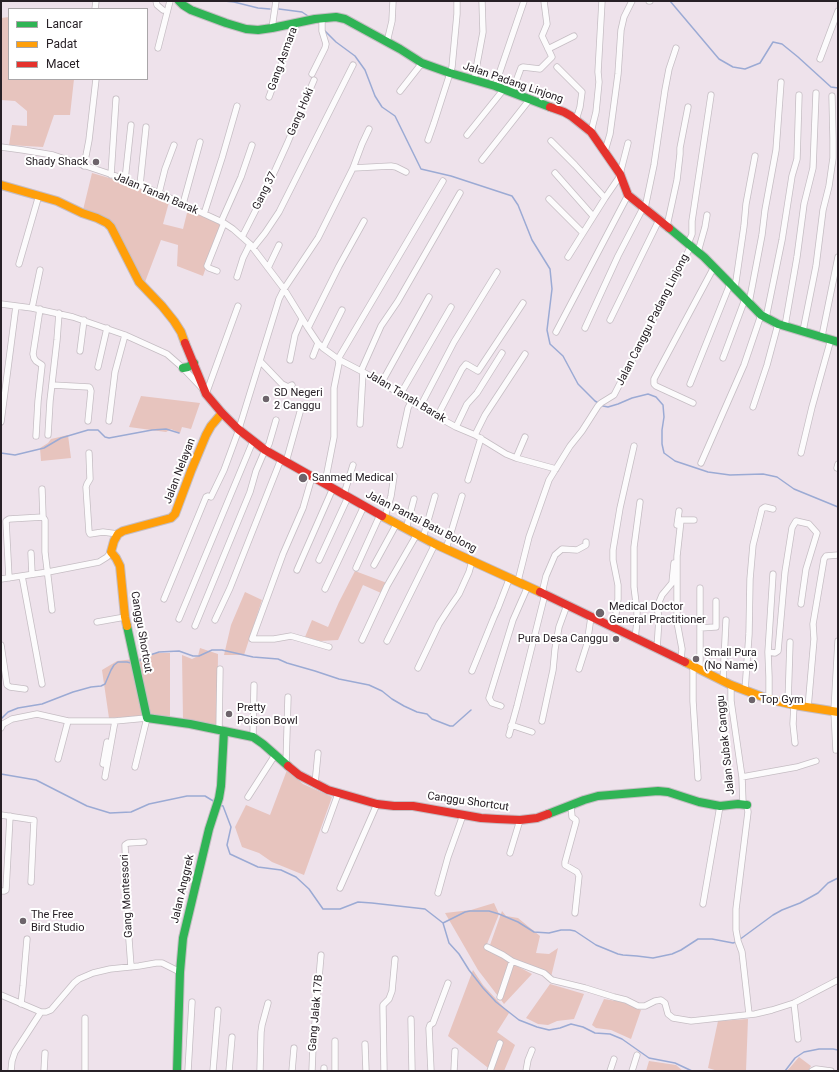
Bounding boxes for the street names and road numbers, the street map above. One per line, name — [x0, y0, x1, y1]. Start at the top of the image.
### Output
street label: Gang Asmara — [265, 26, 301, 92]
street label: Jalan Padang Linjong — [461, 60, 565, 106]
street label: Gang Hoki — [285, 86, 317, 138]
street label: Jalan Tanah Barak — [112, 170, 200, 218]
street label: Gang 37 — [250, 170, 280, 212]
street label: Jalan Canggu Padang Linjong — [614, 252, 692, 388]
street label: Jalan Tanah Barak — [364, 368, 448, 426]
street label: Jalan Nelayan — [161, 436, 199, 506]
street label: Jalan Pantai Batu Bolong — [363, 488, 479, 556]
street label: Canggu Shortcut — [127, 590, 155, 674]
street label: Jalan Subak Canggu — [714, 694, 738, 796]
street label: Canggu Shortcut — [426, 790, 510, 814]
street label: Jalan Anggrek — [169, 853, 197, 925]
street label: Gang Montessori — [118, 854, 136, 938]
street label: Gang Jalak 17B — [306, 974, 326, 1052]

